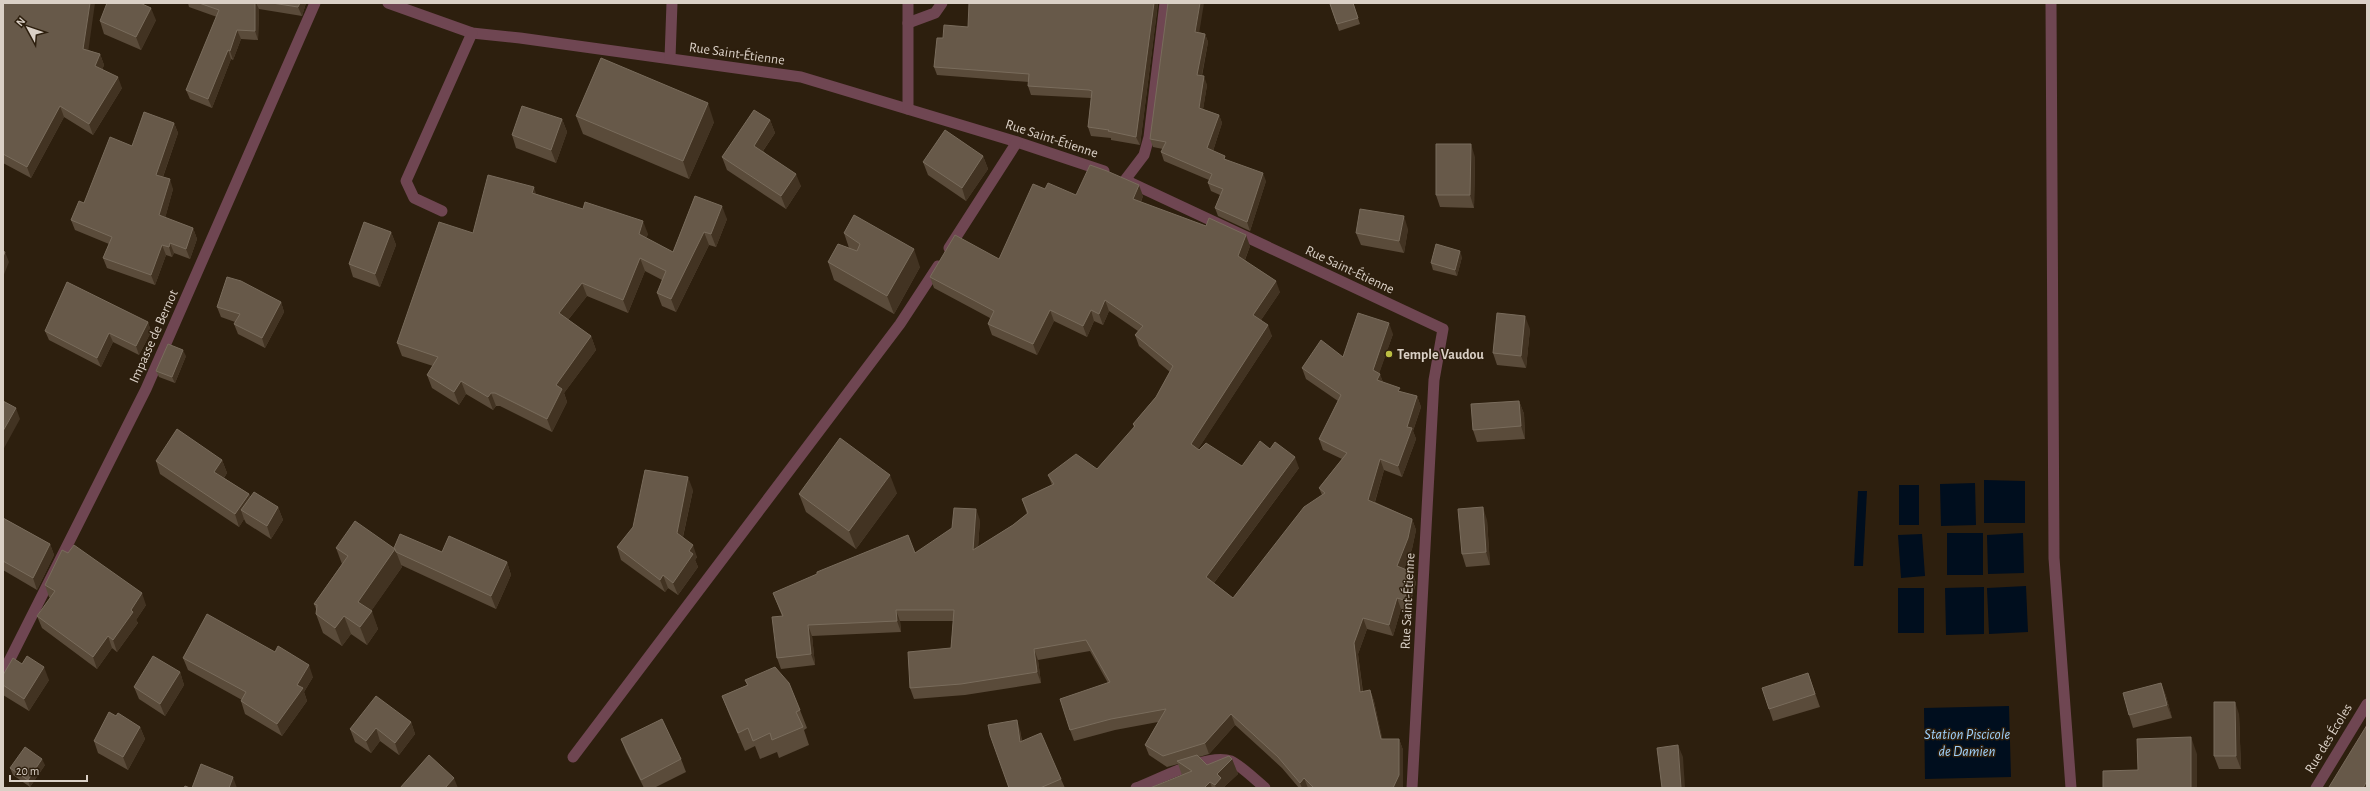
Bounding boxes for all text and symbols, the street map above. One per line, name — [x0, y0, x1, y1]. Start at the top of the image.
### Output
north arrow — [8, 8, 48, 48]
text: N — [14, 15, 27, 28]
street label: Rue Saint-Étienne — [688, 37, 786, 68]
street label: Rue Saint-Étienne — [1004, 115, 1101, 161]
street label: Rue Saint-Étienne — [1303, 240, 1398, 297]
street label: Impasse de Bernot — [127, 287, 181, 385]
place label: Temple Vaudou — [1397, 348, 1484, 362]
marker: Temple Vaudou — [1384, 349, 1394, 359]
street label: Rue Saint-Étienne — [1395, 552, 1418, 650]
street label: Rue des Écoles — [2300, 700, 2355, 776]
water label: Station Piscicole de Damien — [1924, 727, 2010, 759]
scale bar — [10, 757, 87, 783]
text: 20 m — [16, 765, 39, 777]

